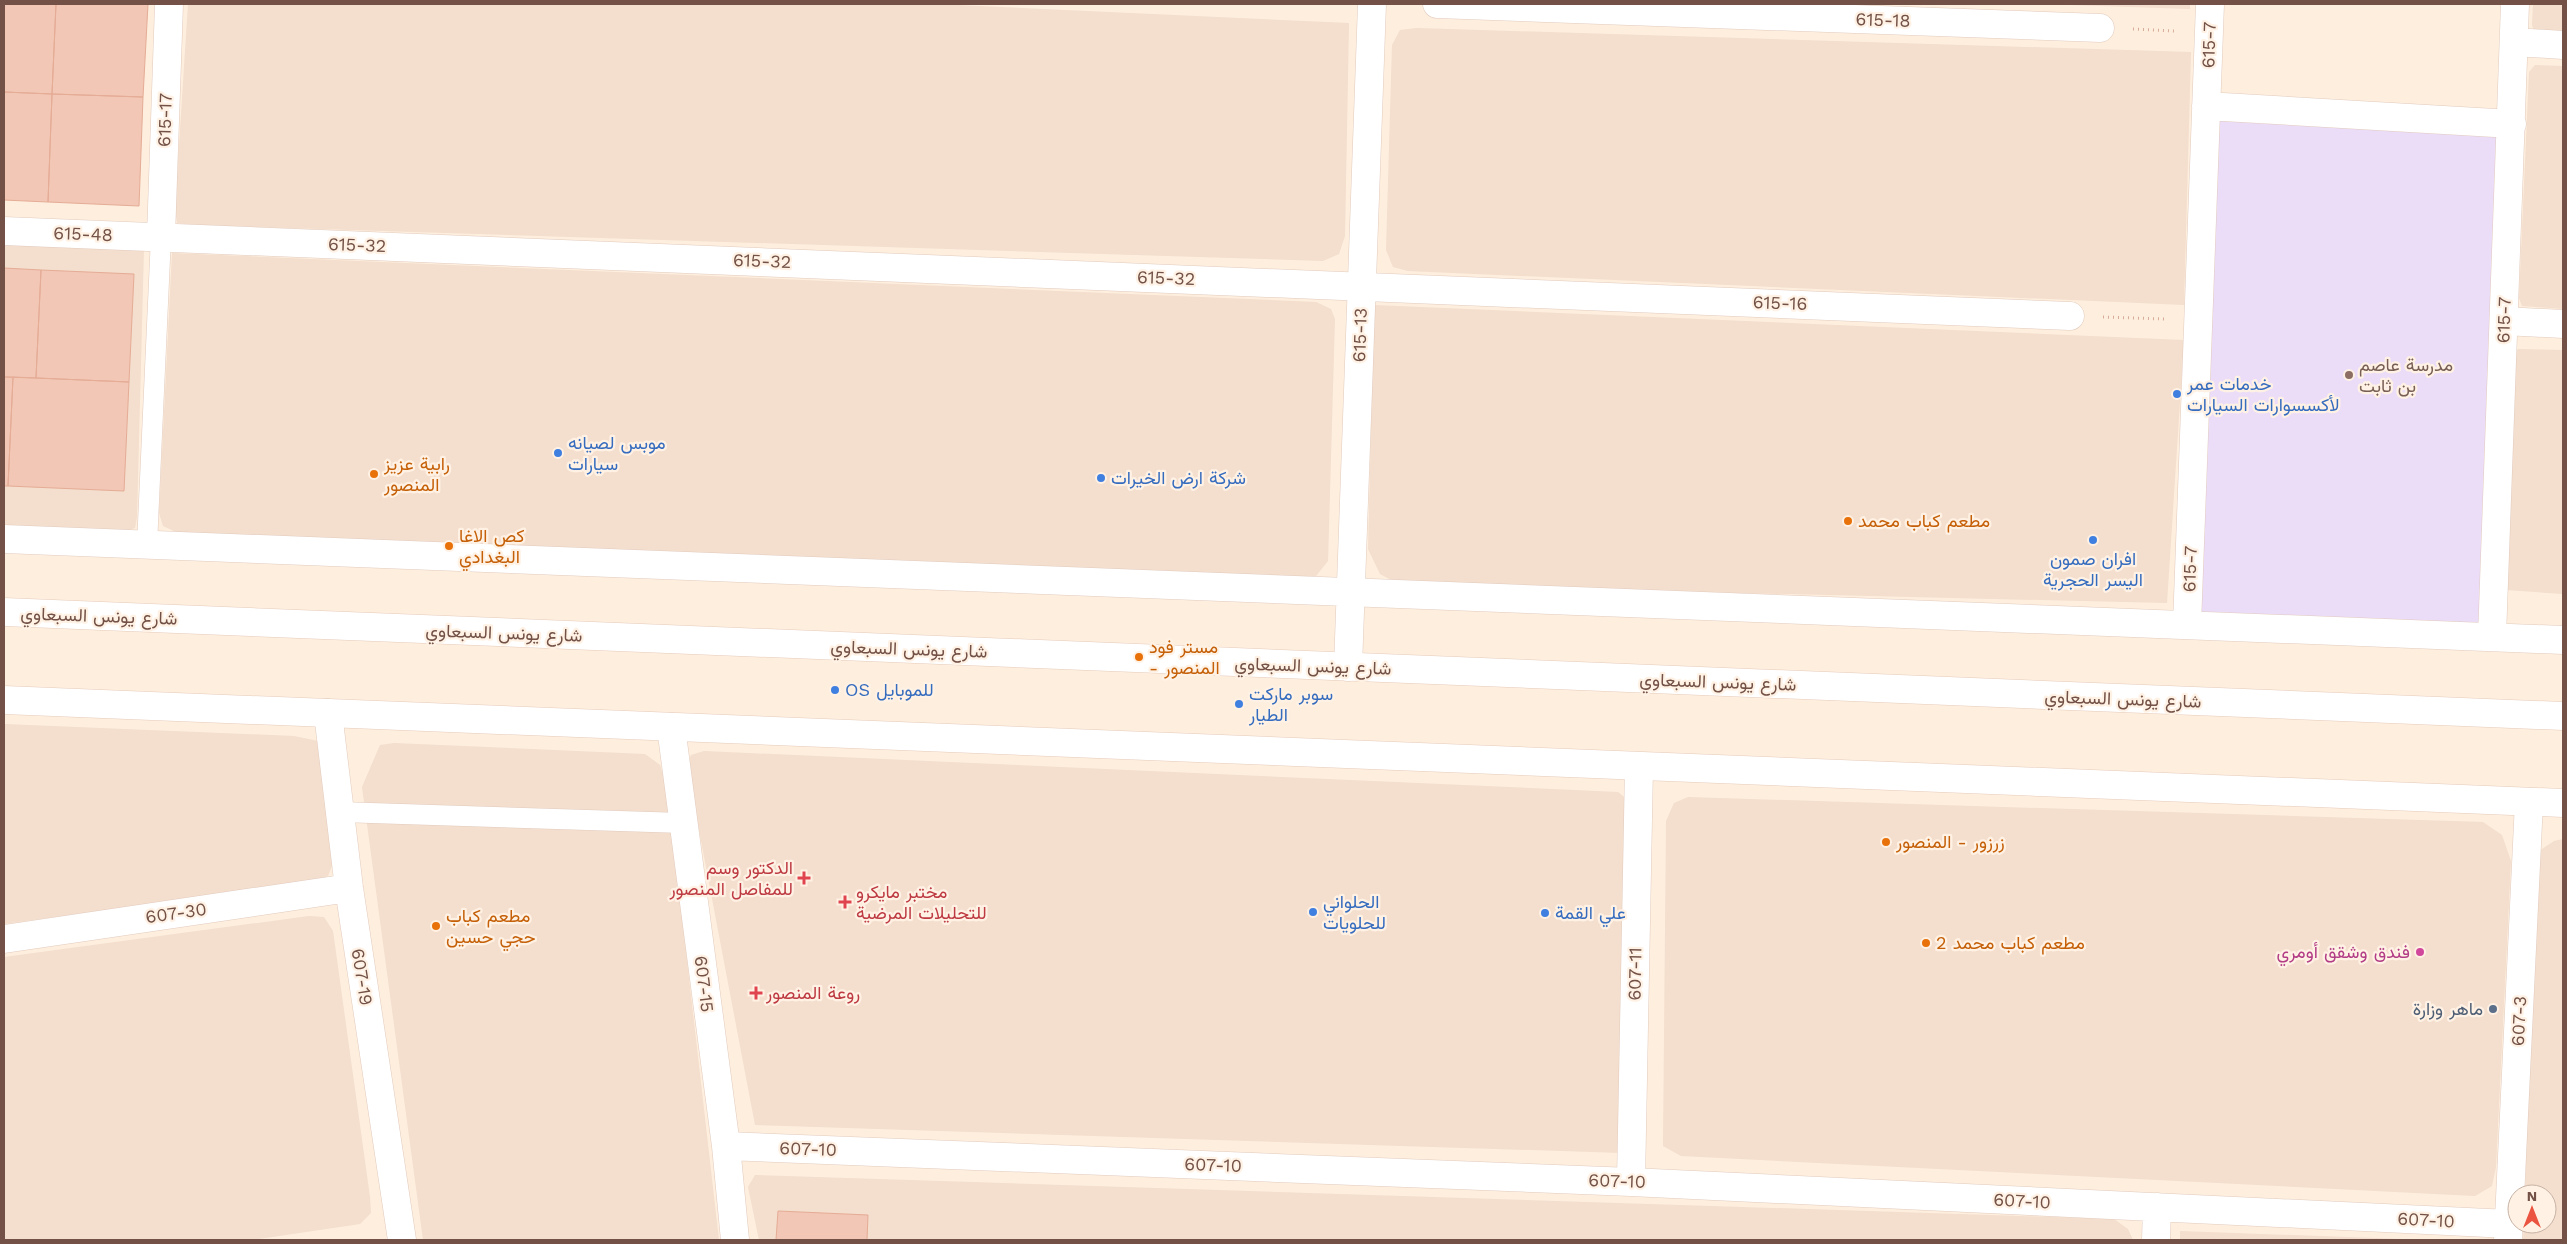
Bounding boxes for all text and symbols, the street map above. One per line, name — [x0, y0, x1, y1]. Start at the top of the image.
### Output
street label: 615-18 — [1855, 8, 1911, 31]
street label: 615-7 — [2197, 21, 2220, 69]
street label: 615-17 — [153, 93, 176, 147]
street label: 615-48 — [53, 222, 113, 245]
street label: 615-32 — [327, 233, 387, 256]
street label: 615-32 — [732, 249, 792, 272]
street label: 615-32 — [1136, 266, 1196, 289]
street label: 615-16 — [1752, 291, 1808, 314]
street label: 615-7 — [2492, 296, 2515, 344]
street label: 615-13 — [1348, 307, 1371, 363]
place label: مدرسة عاصم بن ثابت — [2359, 354, 2453, 397]
marker: مدرسة عاصم بن ثابت — [2343, 369, 2355, 381]
place label: خدمات عمر لأكسسوارات السيارات — [2186, 373, 2339, 416]
marker: خدمات عمر لأكسسوارات السيارات — [2171, 388, 2183, 400]
place label: موبس لصيانه سيارات — [568, 432, 666, 475]
marker: موبس لصيانه سيارات — [552, 447, 564, 459]
place label: رابية عزيز المنصور — [383, 453, 450, 496]
place label: شركة ارض الخيرات — [1111, 467, 1246, 489]
marker: رابية عزيز المنصور — [368, 468, 380, 480]
marker: شركة ارض الخيرات — [1095, 472, 1107, 484]
place label: مطعم كباب محمد — [1858, 510, 1990, 533]
marker: مطعم كباب محمد — [1842, 515, 1854, 527]
place label: كص الاغا البغدادي — [459, 525, 525, 572]
marker: افران صمون اليسر الحجرية — [2087, 534, 2099, 546]
marker: كص الاغا البغدادي — [443, 540, 455, 552]
street label: 615-7 — [2178, 545, 2201, 593]
place label: افران صمون اليسر الحجرية — [2043, 548, 2143, 591]
street label: شارع يونس السبعاوي — [20, 602, 178, 634]
street label: شارع يونس السبعاوي — [425, 619, 583, 651]
street label: شارع يونس السبعاوي — [830, 635, 988, 667]
place label: مستر فود - المنصور — [1149, 636, 1220, 679]
marker: مستر فود - المنصور — [1133, 651, 1145, 663]
street label: شارع يونس السبعاوي — [1234, 652, 1392, 684]
street label: شارع يونس السبعاوي — [1639, 668, 1797, 700]
place label: OS للموبايل — [845, 679, 934, 701]
place label: سوبر ماركت الطيار — [1248, 683, 1333, 726]
marker: OS للموبايل — [829, 684, 841, 696]
street label: شارع يونس السبعاوي — [2044, 685, 2202, 717]
marker: سوبر ماركت الطيار — [1233, 698, 1245, 710]
place label: زرزور - المنصور — [1895, 831, 2005, 853]
marker: زرزور - المنصور — [1880, 836, 1892, 848]
place label: الدكتور وسم للمفاصل المنصور — [668, 857, 793, 900]
marker: الدكتور وسم للمفاصل المنصور — [797, 871, 811, 885]
place label: مختبر مايكرو للتحليلات المرضية — [856, 881, 987, 924]
place label: الحلواني للحلويات — [1323, 891, 1386, 934]
marker: مختبر مايكرو للتحليلات المرضية — [838, 895, 852, 909]
street label: 607-30 — [144, 898, 208, 927]
place label: علي القمة — [1555, 902, 1626, 928]
place label: مطعم كباب حجي حسين — [446, 905, 536, 952]
marker: الحلواني للحلويات — [1307, 906, 1319, 918]
marker: علي القمة — [1539, 907, 1551, 919]
marker: مطعم كباب حجي حسين — [430, 920, 442, 932]
place label: مطعم كباب محمد 2 — [1936, 932, 2085, 955]
marker: مطعم كباب محمد 2 — [1920, 937, 1932, 949]
place label: فندق وشقق أومري — [2276, 941, 2410, 967]
marker: فندق وشقق أومري — [2414, 946, 2426, 958]
street label: 607-19 — [348, 947, 377, 1007]
street label: 607-11 — [1624, 947, 1645, 1001]
street label: 607-15 — [691, 954, 718, 1013]
place label: روعة المنصور — [765, 982, 860, 1004]
marker: روعة المنصور — [750, 987, 762, 999]
street label: 607-3 — [2507, 995, 2530, 1047]
place label: ماهر وزارة — [2413, 998, 2483, 1020]
marker: ماهر وزارة — [2487, 1003, 2499, 1015]
street label: 607-10 — [779, 1137, 837, 1160]
street label: 607-10 — [1184, 1153, 1242, 1176]
street label: 607-10 — [1588, 1169, 1646, 1192]
north arrow — [2507, 1184, 2557, 1234]
text: N — [2527, 1188, 2537, 1204]
street label: 607-10 — [1993, 1189, 2051, 1212]
street label: 607-10 — [2397, 1208, 2455, 1231]

